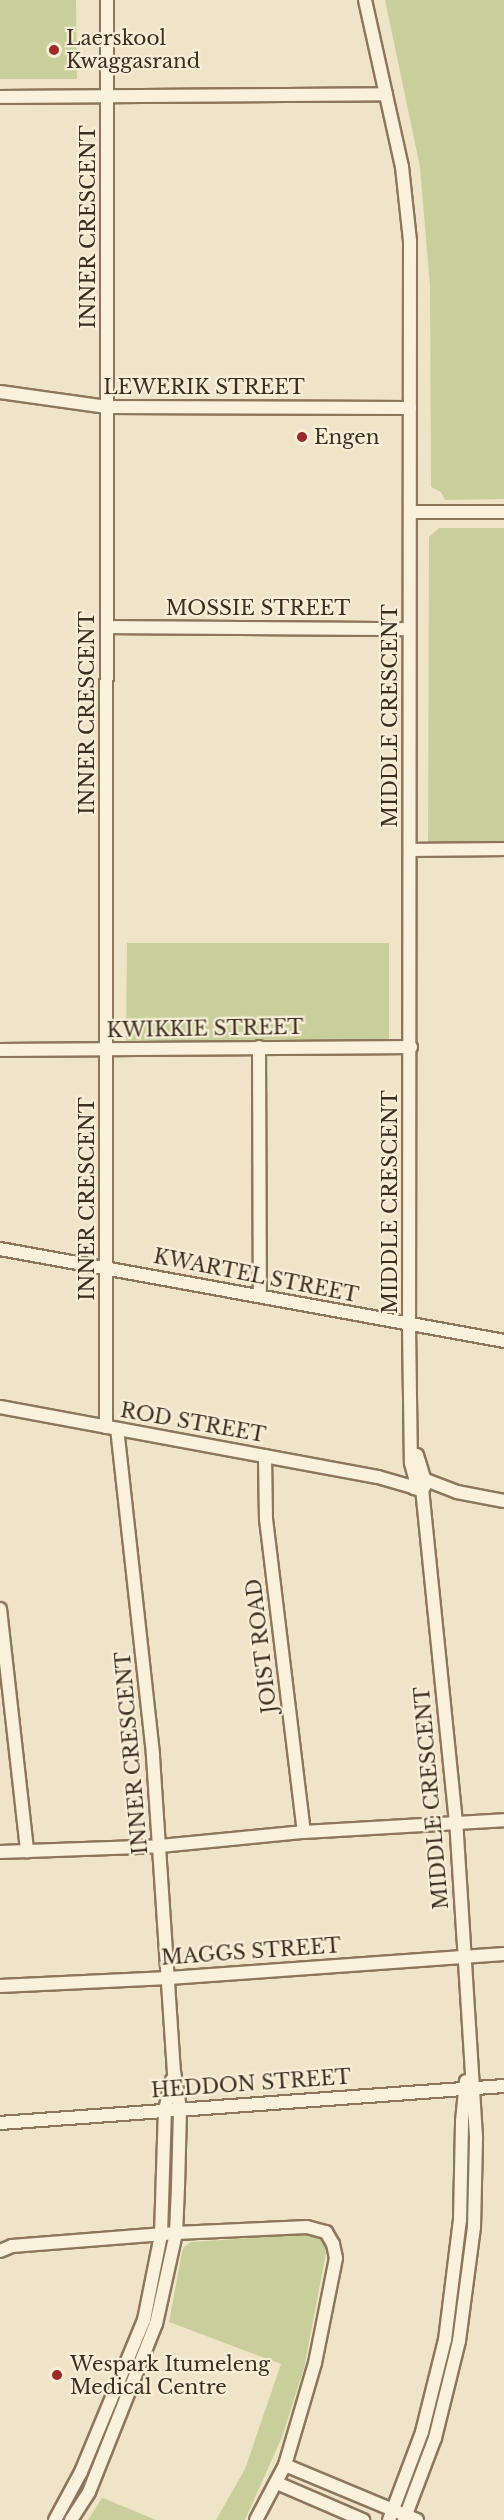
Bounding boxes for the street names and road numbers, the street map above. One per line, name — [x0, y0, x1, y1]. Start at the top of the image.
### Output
street label: INNER CRESCENT — [76, 125, 100, 329]
street label: LEWERIK STREET — [103, 375, 305, 399]
street label: MOSSIE STREET — [166, 596, 350, 620]
street label: MIDDLE CRESCENT — [378, 604, 402, 828]
street label: INNER CRESCENT — [75, 611, 99, 815]
street label: KWIKKIE STREET — [106, 1015, 304, 1043]
street label: MIDDLE CRESCENT — [378, 1090, 402, 1314]
street label: INNER CRESCENT — [75, 1097, 99, 1301]
street label: KWARTEL STREET — [151, 1244, 361, 1308]
street label: ROD STREET — [118, 1398, 268, 1448]
street label: JOIST ROAD — [242, 1577, 282, 1715]
street label: INNER CRESCENT — [111, 1650, 153, 1856]
street label: MIDDLE CRESCENT — [410, 1686, 454, 1910]
street label: MAGGS STREET — [160, 1934, 342, 1970]
street label: HEDDON STREET — [150, 2065, 352, 2103]

